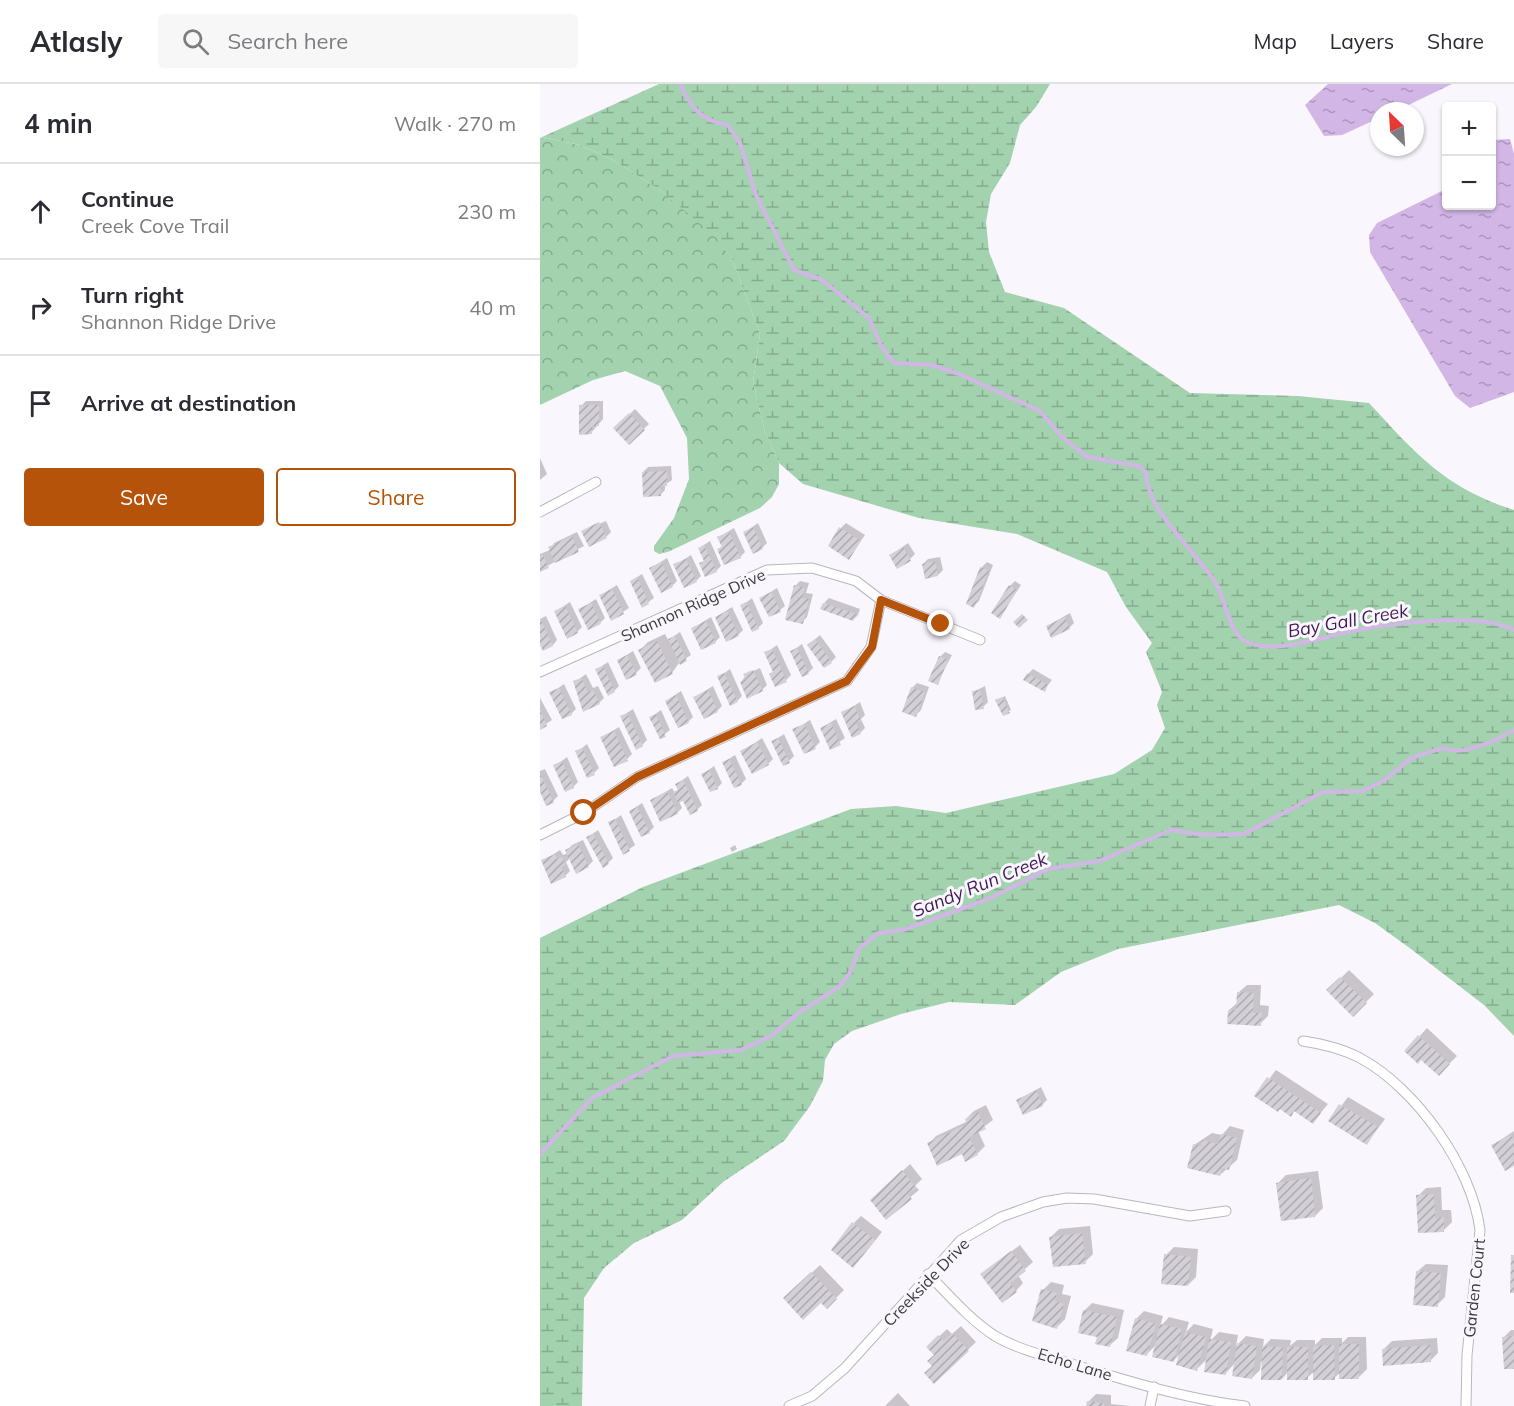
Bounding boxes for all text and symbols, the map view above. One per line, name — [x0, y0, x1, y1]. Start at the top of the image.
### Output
search box — [158, 14, 578, 68]
text: Atlasly — [30, 24, 122, 59]
icon: search — [179, 25, 212, 58]
text: Search here — [227, 27, 348, 55]
text: Map — [1254, 28, 1297, 54]
text: Layers — [1330, 28, 1394, 54]
text: Share — [1427, 28, 1484, 54]
north arrow — [1370, 102, 1424, 156]
map controls — [1442, 102, 1496, 210]
button: + — [1442, 102, 1496, 156]
text: 4 min — [24, 107, 93, 140]
text: Walk · 270 m — [394, 111, 516, 136]
button: − — [1442, 156, 1496, 210]
text: Continue — [81, 185, 174, 213]
icon: ahead — [24, 195, 57, 228]
text: 230 m — [457, 199, 516, 224]
text: Creek Cove Trail — [81, 213, 229, 238]
text: Turn right — [81, 281, 184, 309]
icon: right — [24, 291, 57, 324]
text: 40 m — [469, 295, 516, 320]
text: Shannon Ridge Drive — [81, 309, 276, 334]
icon: arrive — [24, 387, 57, 420]
text: Arrive at destination — [81, 389, 296, 417]
button: Save — [24, 468, 264, 526]
button: Share — [276, 468, 516, 526]
street label: Shannon Ridge Drive — [618, 564, 768, 646]
water label: Bay Gall Creek — [1286, 598, 1411, 642]
route end — [927, 610, 953, 636]
route start — [570, 799, 596, 825]
water label: Sandy Run Creek — [909, 847, 1051, 922]
street label: Creekside Drive — [879, 1234, 973, 1330]
street label: Garden Court — [1459, 1237, 1489, 1338]
street label: Echo Lane — [1036, 1343, 1114, 1385]

